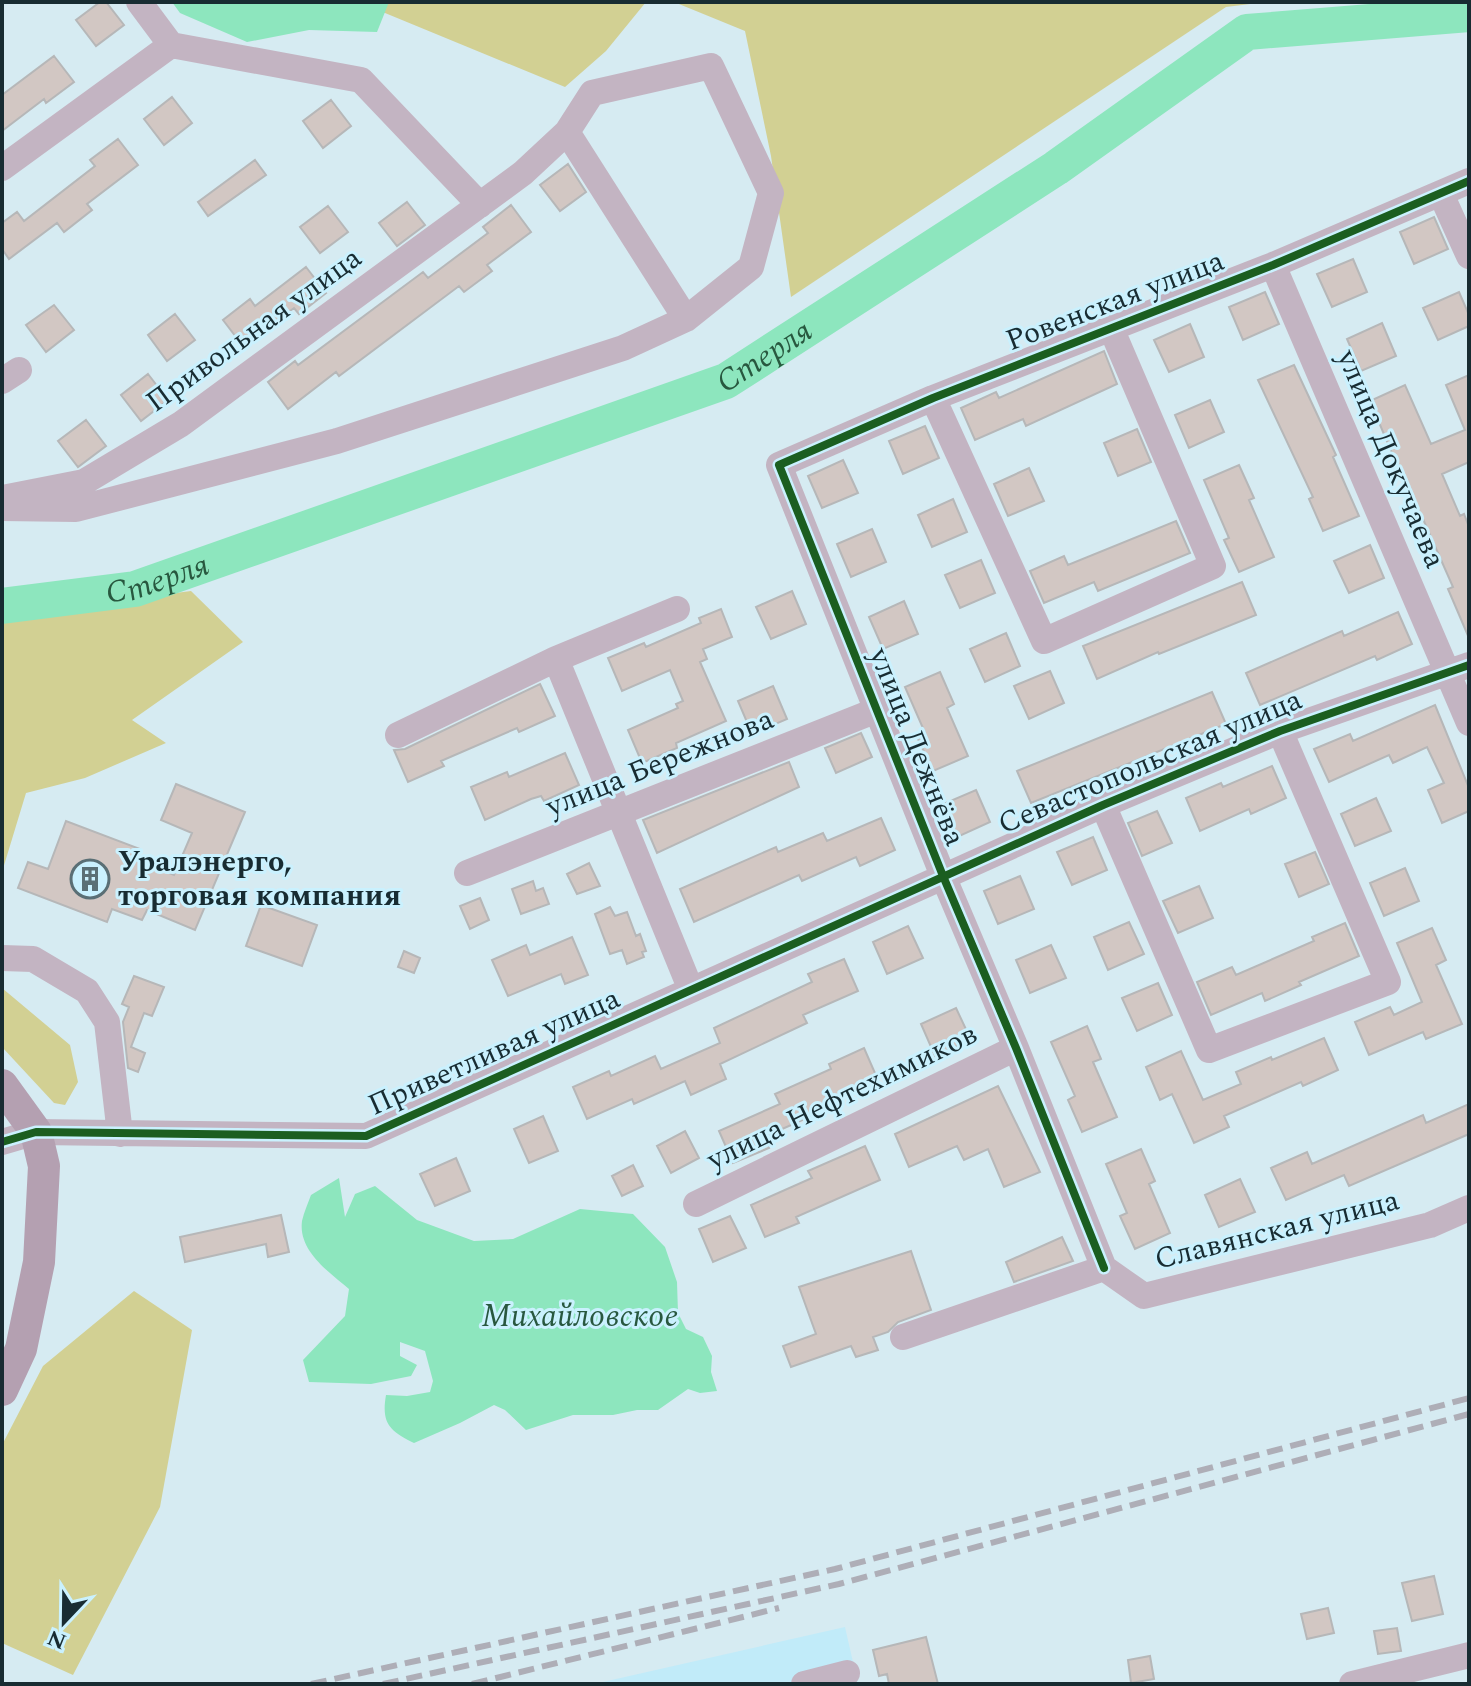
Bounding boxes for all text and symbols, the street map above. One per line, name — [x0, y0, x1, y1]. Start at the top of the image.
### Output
street label: Привольная улица — [136, 235, 372, 424]
street label: Ровенская улица — [999, 238, 1231, 364]
water label: Стерля — [706, 307, 822, 406]
street label: улица Докучаева — [1324, 342, 1458, 576]
water label: Стерля — [103, 540, 216, 617]
street label: улица Дежнёва — [856, 640, 978, 853]
street label: Севастопольская улица — [991, 677, 1310, 847]
street label: улица Бережнова — [538, 696, 781, 830]
place label: Уралэнерго, торговая компания — [118, 839, 401, 919]
building icon: Уралэнерго, торговая компания — [69, 858, 111, 900]
street label: Приветливая улица — [360, 976, 628, 1128]
street label: улица Нефтехимиков — [698, 1011, 985, 1183]
street label: Славянская улица — [1150, 1177, 1405, 1283]
water label: Михайловское — [482, 1292, 678, 1341]
north arrow — [24, 1582, 104, 1662]
text: N — [43, 1620, 72, 1658]

